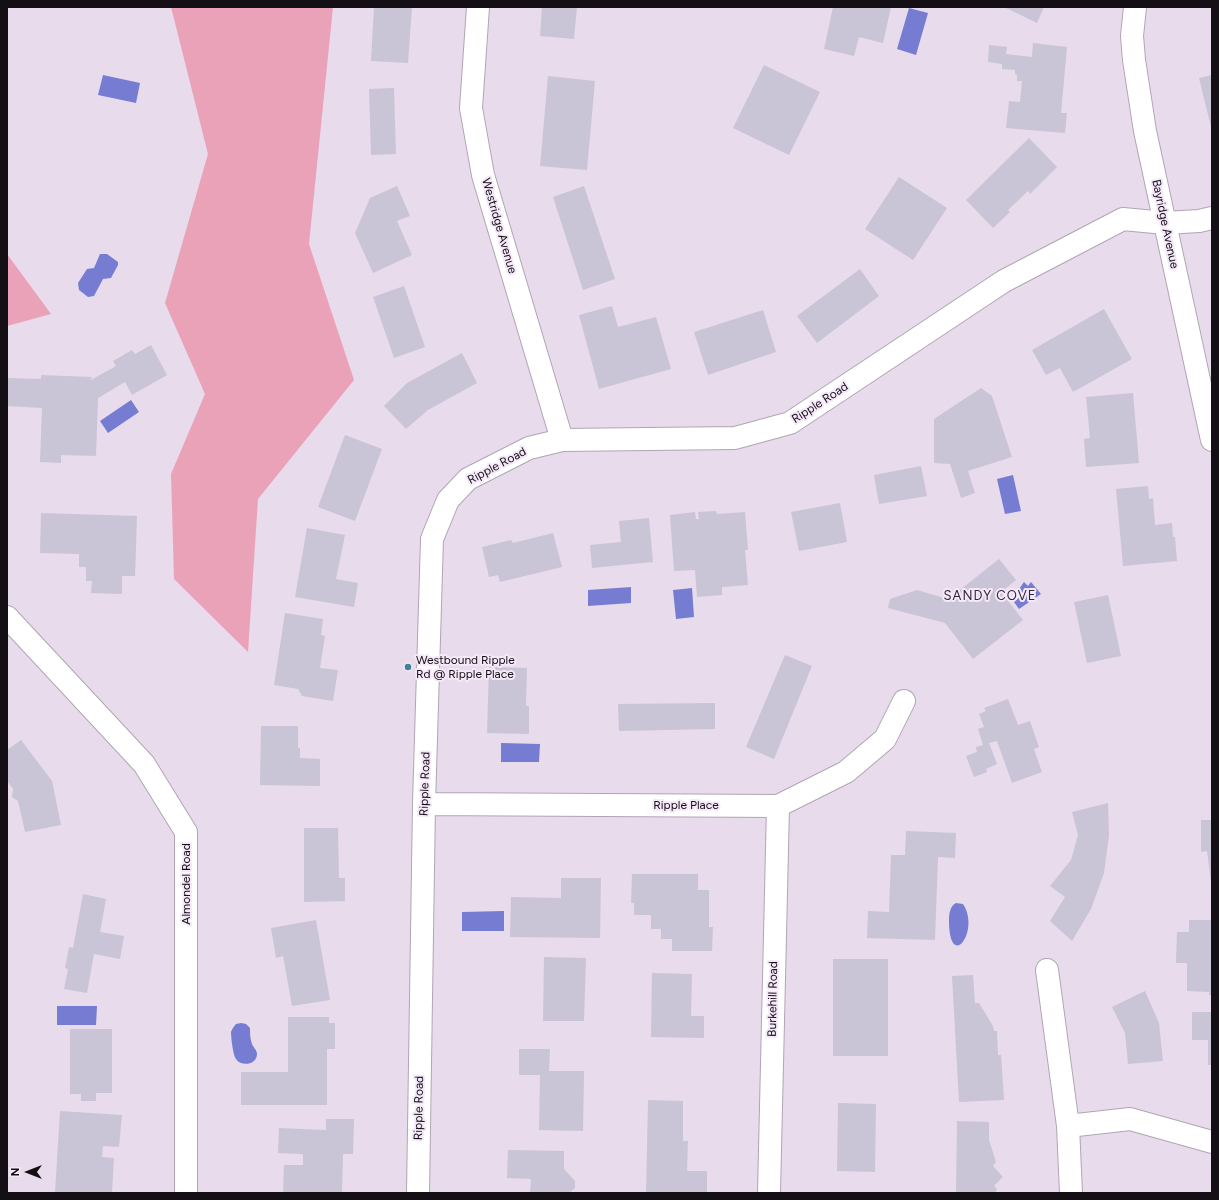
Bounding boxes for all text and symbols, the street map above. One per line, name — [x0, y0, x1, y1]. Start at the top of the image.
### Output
street label: Westridge Avenue — [478, 177, 520, 275]
street label: Bayridge Avenue — [1149, 178, 1181, 270]
street label: Ripple Road — [789, 379, 851, 427]
street label: Ripple Road — [465, 445, 529, 487]
district label: SANDY COVE — [944, 588, 1036, 604]
place label: Westbound Ripple Rd @ Ripple Place — [416, 653, 515, 681]
marker: Westbound Ripple Rd @ Ripple Place — [403, 662, 413, 672]
street label: Ripple Road — [417, 752, 433, 816]
street label: Ripple Place — [653, 798, 719, 812]
street label: Almondel Road — [179, 843, 193, 925]
street label: Burkehill Road — [765, 961, 781, 1037]
street label: Ripple Road — [411, 1076, 427, 1140]
north arrow — [8, 1152, 48, 1192]
text: N — [9, 1168, 22, 1176]

